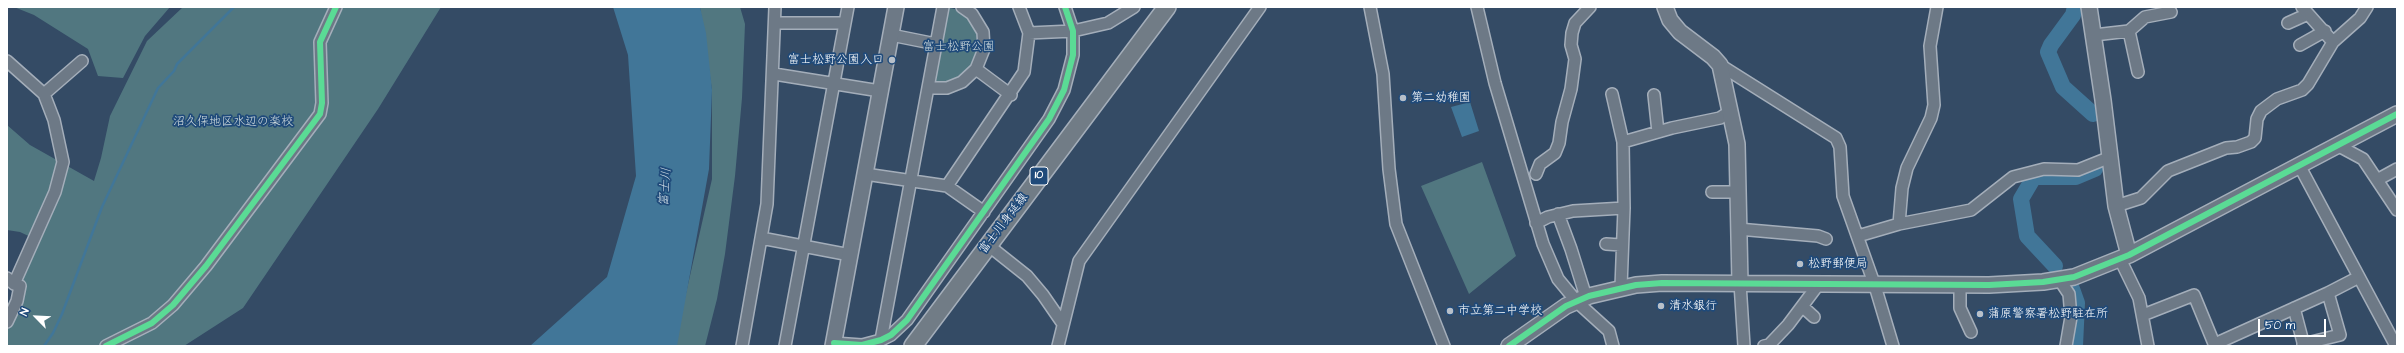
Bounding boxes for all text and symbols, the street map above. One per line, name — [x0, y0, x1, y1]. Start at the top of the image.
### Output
park label: 富士松野公園 — [923, 40, 995, 54]
place label: 富士松野公園入口 — [788, 53, 884, 67]
marker: 富士松野公園入口 — [887, 55, 897, 65]
place label: 第二幼稚園 — [1411, 91, 1471, 105]
marker: 第二幼稚園 — [1398, 93, 1408, 103]
park label: 沼久保地区水辺の楽校 — [173, 115, 293, 129]
water label: 富士川 — [657, 167, 675, 207]
road number: 10 — [1030, 167, 1048, 185]
street label: 富士川身延線 — [977, 191, 1031, 257]
place label: 松野郵便局 — [1808, 257, 1868, 271]
marker: 松野郵便局 — [1795, 259, 1805, 269]
north arrow — [16, 297, 56, 337]
place label: 清水銀行 — [1669, 299, 1717, 313]
marker: 清水銀行 — [1656, 301, 1666, 311]
place label: 市立第二中学校 — [1458, 304, 1542, 318]
text: N — [16, 306, 33, 318]
marker: 市立第二中学校 — [1445, 306, 1455, 316]
place label: 蒲原警察署松野駐在所 — [1988, 307, 2108, 321]
marker: 蒲原警察署松野駐在所 — [1975, 309, 1985, 319]
scale bar — [2260, 311, 2328, 337]
text: 50 m — [2265, 317, 2295, 334]

